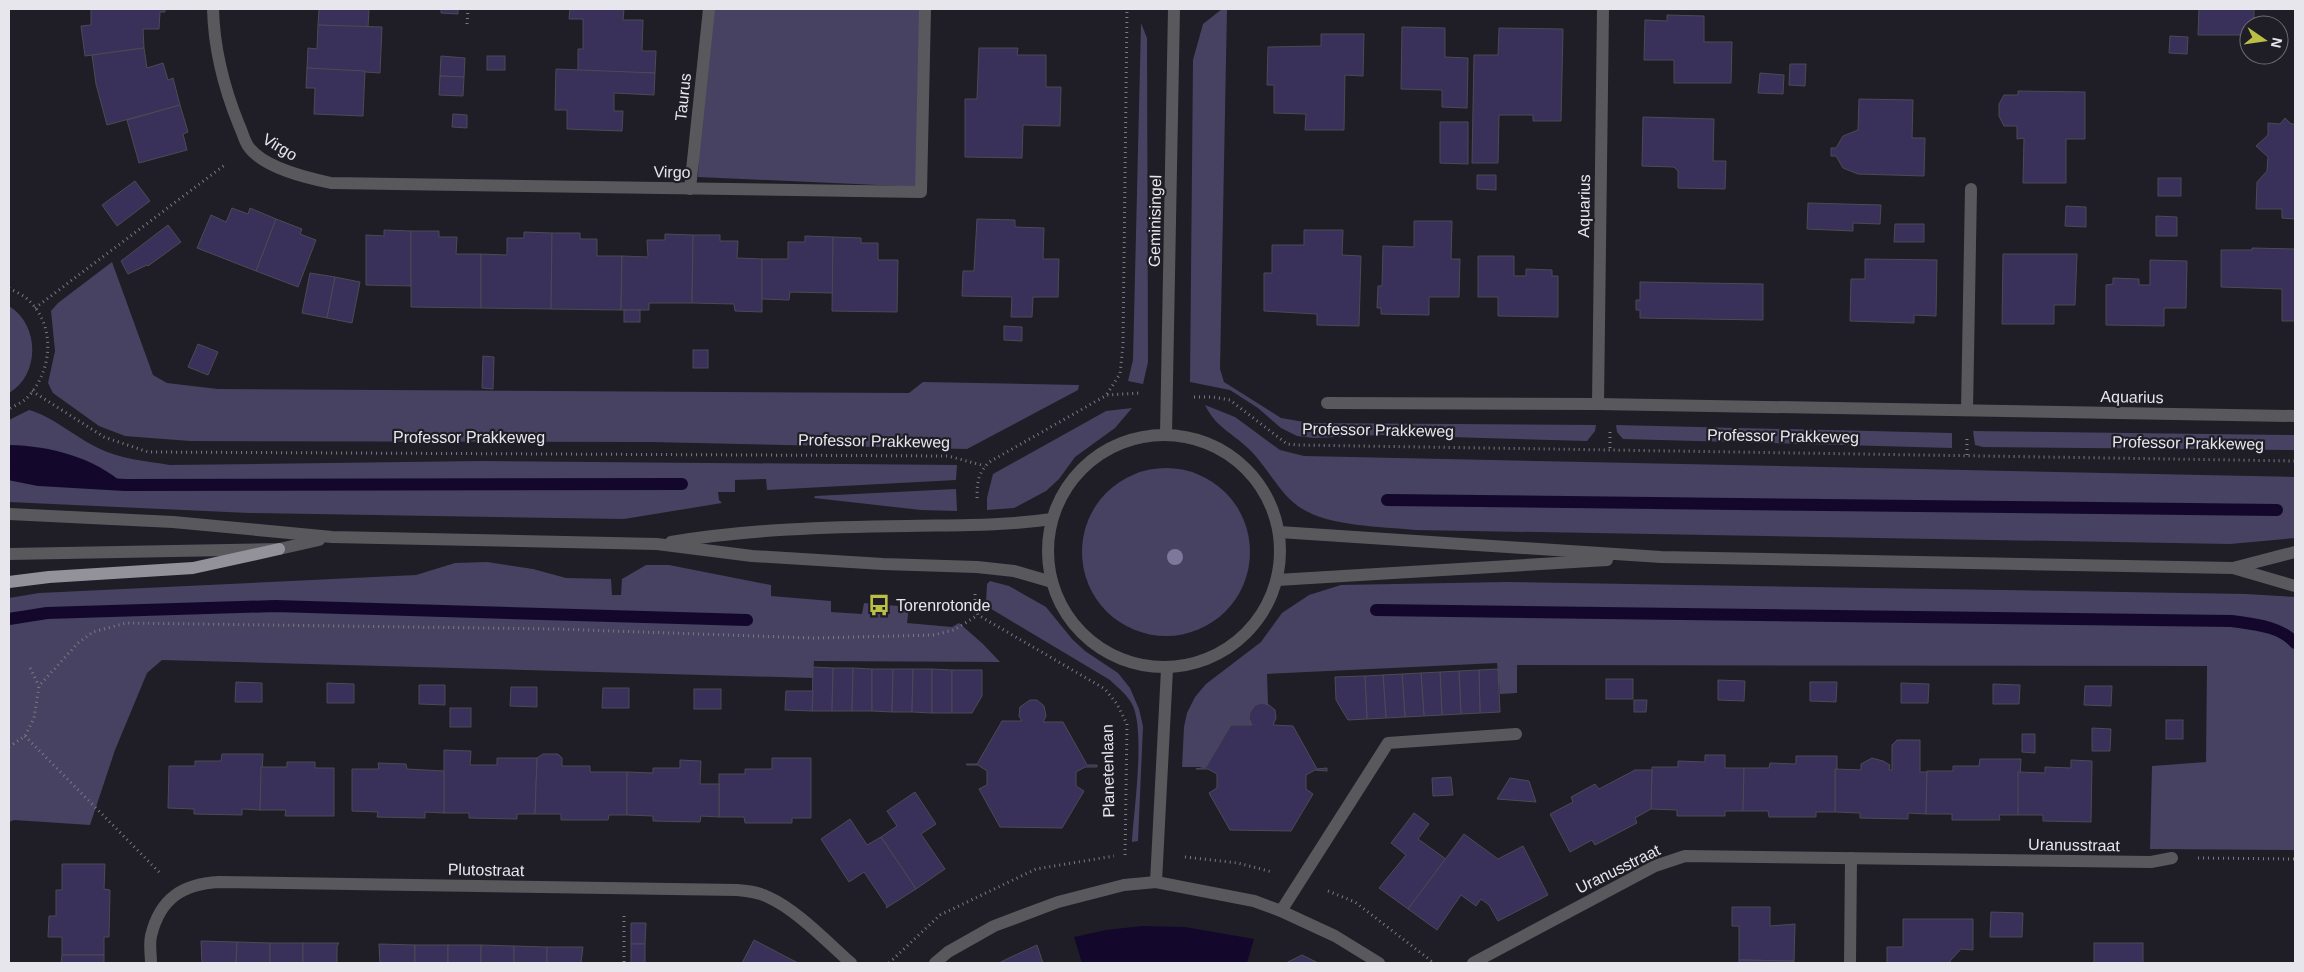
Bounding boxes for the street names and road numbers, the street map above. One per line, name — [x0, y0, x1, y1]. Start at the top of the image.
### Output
street label: Taurus — [672, 72, 694, 122]
street label: Virgo — [260, 130, 300, 164]
street label: Virgo — [653, 163, 691, 181]
street label: Aquarius — [1575, 174, 1593, 238]
street label: Geminisingel — [1146, 175, 1164, 267]
street label: Aquarius — [2100, 388, 2164, 406]
street label: Professor Prakkeweg — [1302, 420, 1454, 440]
street label: Professor Prakkeweg — [1707, 426, 1859, 446]
street label: Professor Prakkeweg — [393, 429, 545, 446]
street label: Professor Prakkeweg — [798, 431, 950, 451]
street label: Professor Prakkeweg — [2112, 433, 2264, 453]
street label: Planetenlaan — [1099, 724, 1117, 818]
street label: Uranusstraat — [2028, 836, 2120, 854]
street label: Uranusstraat — [1573, 841, 1663, 897]
street label: Plutostraat — [448, 861, 525, 879]

